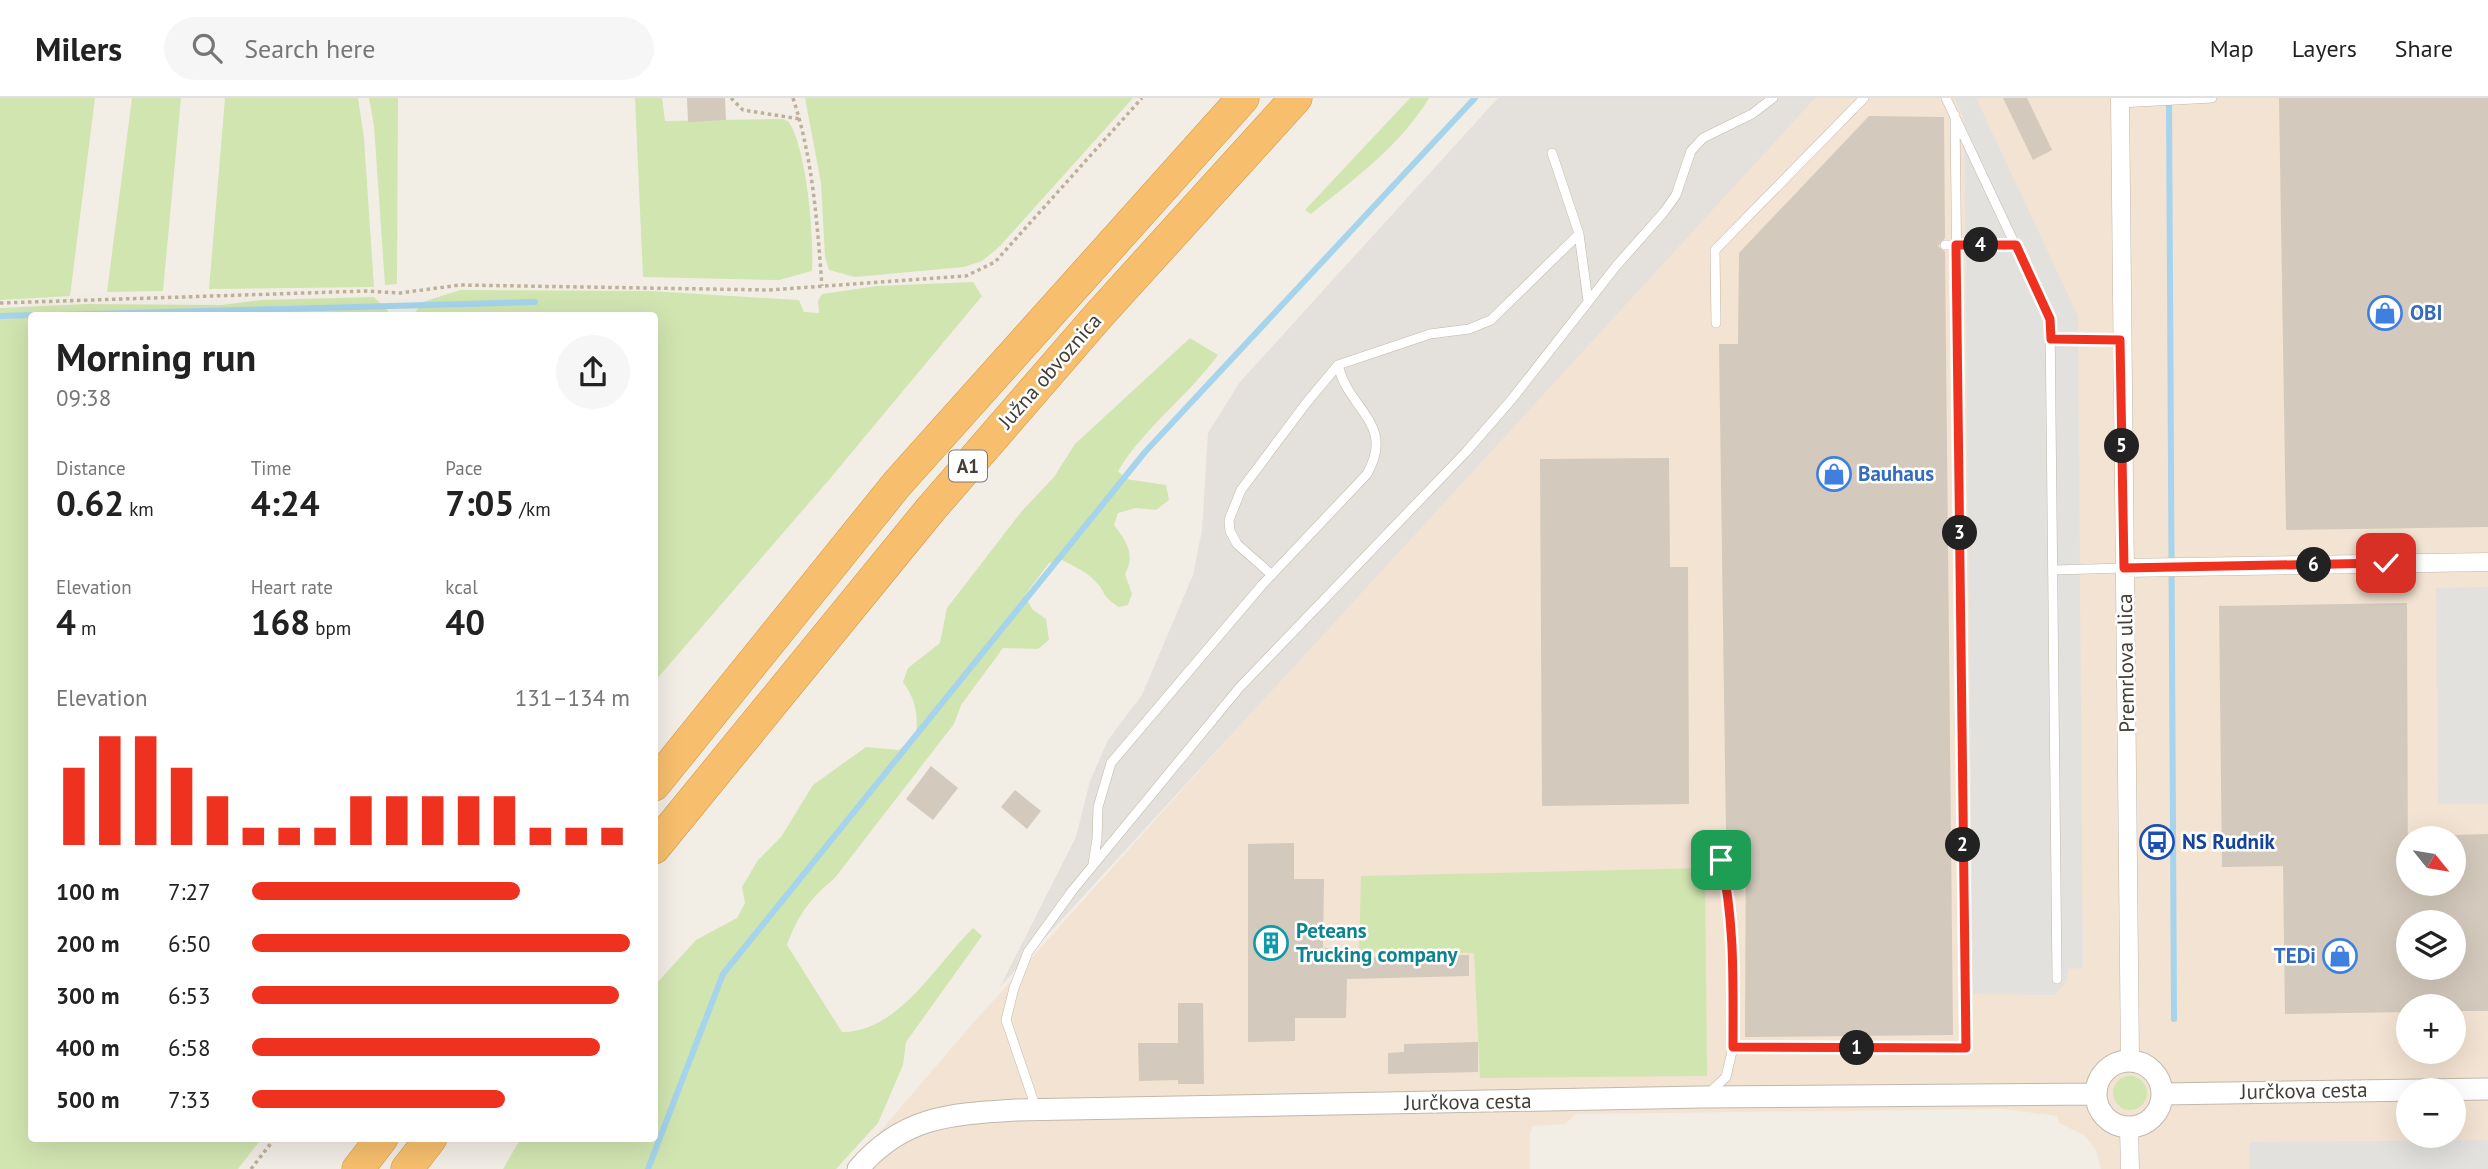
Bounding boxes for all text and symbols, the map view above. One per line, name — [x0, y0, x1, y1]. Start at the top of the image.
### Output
search box — [164, 17, 654, 80]
text: Milers — [35, 27, 122, 70]
icon: search — [188, 29, 226, 67]
text: Search here — [244, 32, 375, 65]
text: Map — [2210, 33, 2254, 64]
text: Layers — [2292, 33, 2357, 64]
text: Share — [2395, 33, 2453, 64]
pin: 4 — [1964, 228, 1998, 262]
text: 4 — [1975, 232, 1986, 256]
shop icon: OBI — [2366, 294, 2404, 332]
place label: OBI — [2410, 299, 2442, 326]
street label: Južna obvoznica — [992, 308, 1107, 435]
text: Morning run — [56, 332, 256, 381]
button: share — [556, 335, 630, 409]
text: 09:38 — [56, 383, 111, 412]
pin: 5 — [2104, 428, 2140, 464]
text: 5 — [2116, 433, 2127, 457]
road number: A1 — [949, 450, 987, 482]
shop icon: Bauhaus — [1815, 455, 1853, 493]
text: Distance — [56, 456, 126, 480]
text: Time — [251, 456, 291, 480]
text: Pace — [445, 456, 483, 480]
place label: Bauhaus — [1858, 460, 1934, 487]
text: 0.62 — [56, 480, 124, 526]
text: 4:24 — [251, 480, 320, 526]
text: 7:05 — [445, 480, 514, 526]
text: km — [124, 497, 154, 521]
text: /km — [514, 497, 551, 521]
pin: 3 — [1942, 516, 1978, 550]
text: 3 — [1954, 520, 1965, 544]
pin — [2356, 533, 2416, 593]
icon: check — [2367, 544, 2405, 582]
pin: 6 — [2296, 547, 2332, 582]
text: 6 — [2308, 552, 2319, 576]
text: Elevation — [56, 575, 132, 599]
text: Heart rate — [251, 575, 333, 599]
text: kcal — [445, 575, 478, 599]
street label: Premrlova ulica — [2111, 593, 2140, 733]
text: 4 — [56, 599, 76, 645]
text: 168 — [251, 599, 310, 645]
text: 40 — [445, 599, 485, 645]
text: m — [76, 616, 96, 640]
text: bpm — [310, 616, 351, 640]
text: Elevation — [56, 683, 148, 712]
text: 131–134 m — [515, 683, 630, 712]
bus stop icon: NS Rudnik — [2138, 823, 2176, 861]
north arrow — [2396, 826, 2466, 896]
map controls — [2396, 826, 2466, 1148]
pin: 2 — [1946, 828, 1980, 862]
place label: NS Rudnik — [2182, 828, 2276, 855]
pin — [1691, 830, 1751, 890]
text: 2 — [1957, 832, 1968, 856]
icon: arrive — [1702, 841, 1740, 879]
text: 100 m — [56, 877, 119, 906]
text: 7:27 — [168, 877, 211, 906]
button: layers — [2396, 910, 2466, 980]
place label: Peteans Trucking company — [1296, 917, 1459, 968]
building icon: Peteans Trucking company — [1252, 924, 1290, 962]
text: 200 m — [56, 929, 119, 958]
text: 6:50 — [168, 929, 211, 958]
shop icon: TEDi — [2321, 937, 2359, 975]
place label: TEDi — [2274, 942, 2316, 969]
text: 300 m — [56, 981, 119, 1010]
text: 6:53 — [168, 981, 211, 1010]
button: + — [2396, 994, 2466, 1064]
pin: 1 — [1840, 1030, 1874, 1066]
text: 400 m — [56, 1033, 119, 1062]
text: 6:58 — [168, 1033, 211, 1062]
text: 1 — [1851, 1035, 1862, 1059]
street label: Jurčkova cesta — [2239, 1076, 2368, 1105]
button: − — [2396, 1078, 2466, 1148]
text: 500 m — [56, 1085, 119, 1114]
text: 7:33 — [168, 1085, 211, 1114]
street label: Jurčkova cesta — [1403, 1087, 1532, 1116]

